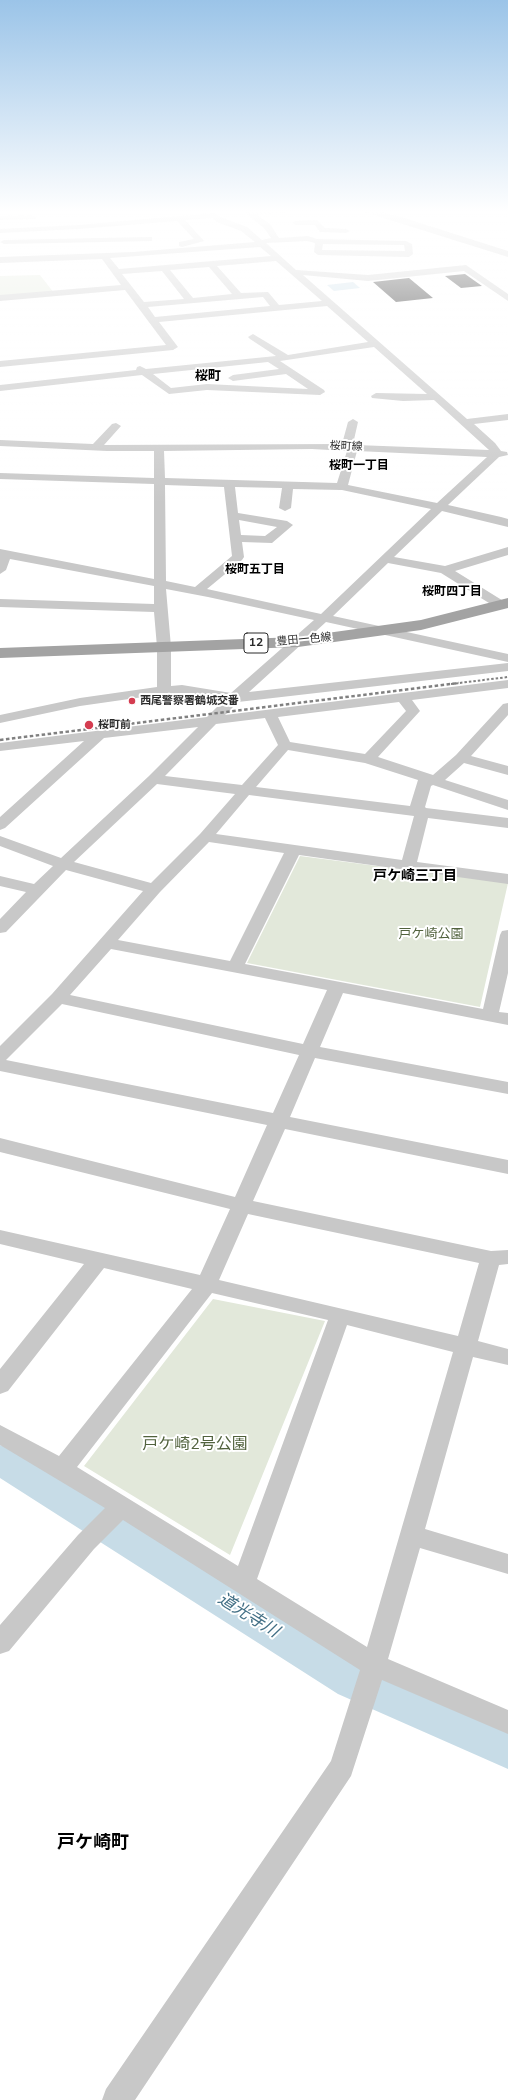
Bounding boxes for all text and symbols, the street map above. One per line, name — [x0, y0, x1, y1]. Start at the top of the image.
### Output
district label: 桜町 — [195, 369, 221, 385]
street label: 桜町線 — [329, 440, 363, 454]
district label: 桜町一丁目 — [329, 459, 389, 473]
district label: 桜町五丁目 — [225, 563, 285, 577]
district label: 桜町四丁目 — [422, 585, 482, 599]
street label: 豊田一色線 — [276, 631, 332, 649]
road number: 12 — [244, 633, 268, 653]
place label: 西尾警察署鶴城交番 — [140, 694, 239, 708]
marker: 西尾警察署鶴城交番 — [127, 696, 137, 706]
place label: 桜町前 — [98, 718, 131, 732]
marker: 桜町前 — [83, 719, 95, 731]
district label: 戸ケ崎三丁目 — [373, 869, 457, 885]
park label: 戸ケ崎公園 — [399, 927, 463, 943]
park label: 戸ケ崎2号公園 — [142, 1435, 248, 1455]
water label: 道光寺川 — [214, 1589, 282, 1643]
district label: 戸ケ崎町 — [57, 1833, 129, 1855]

